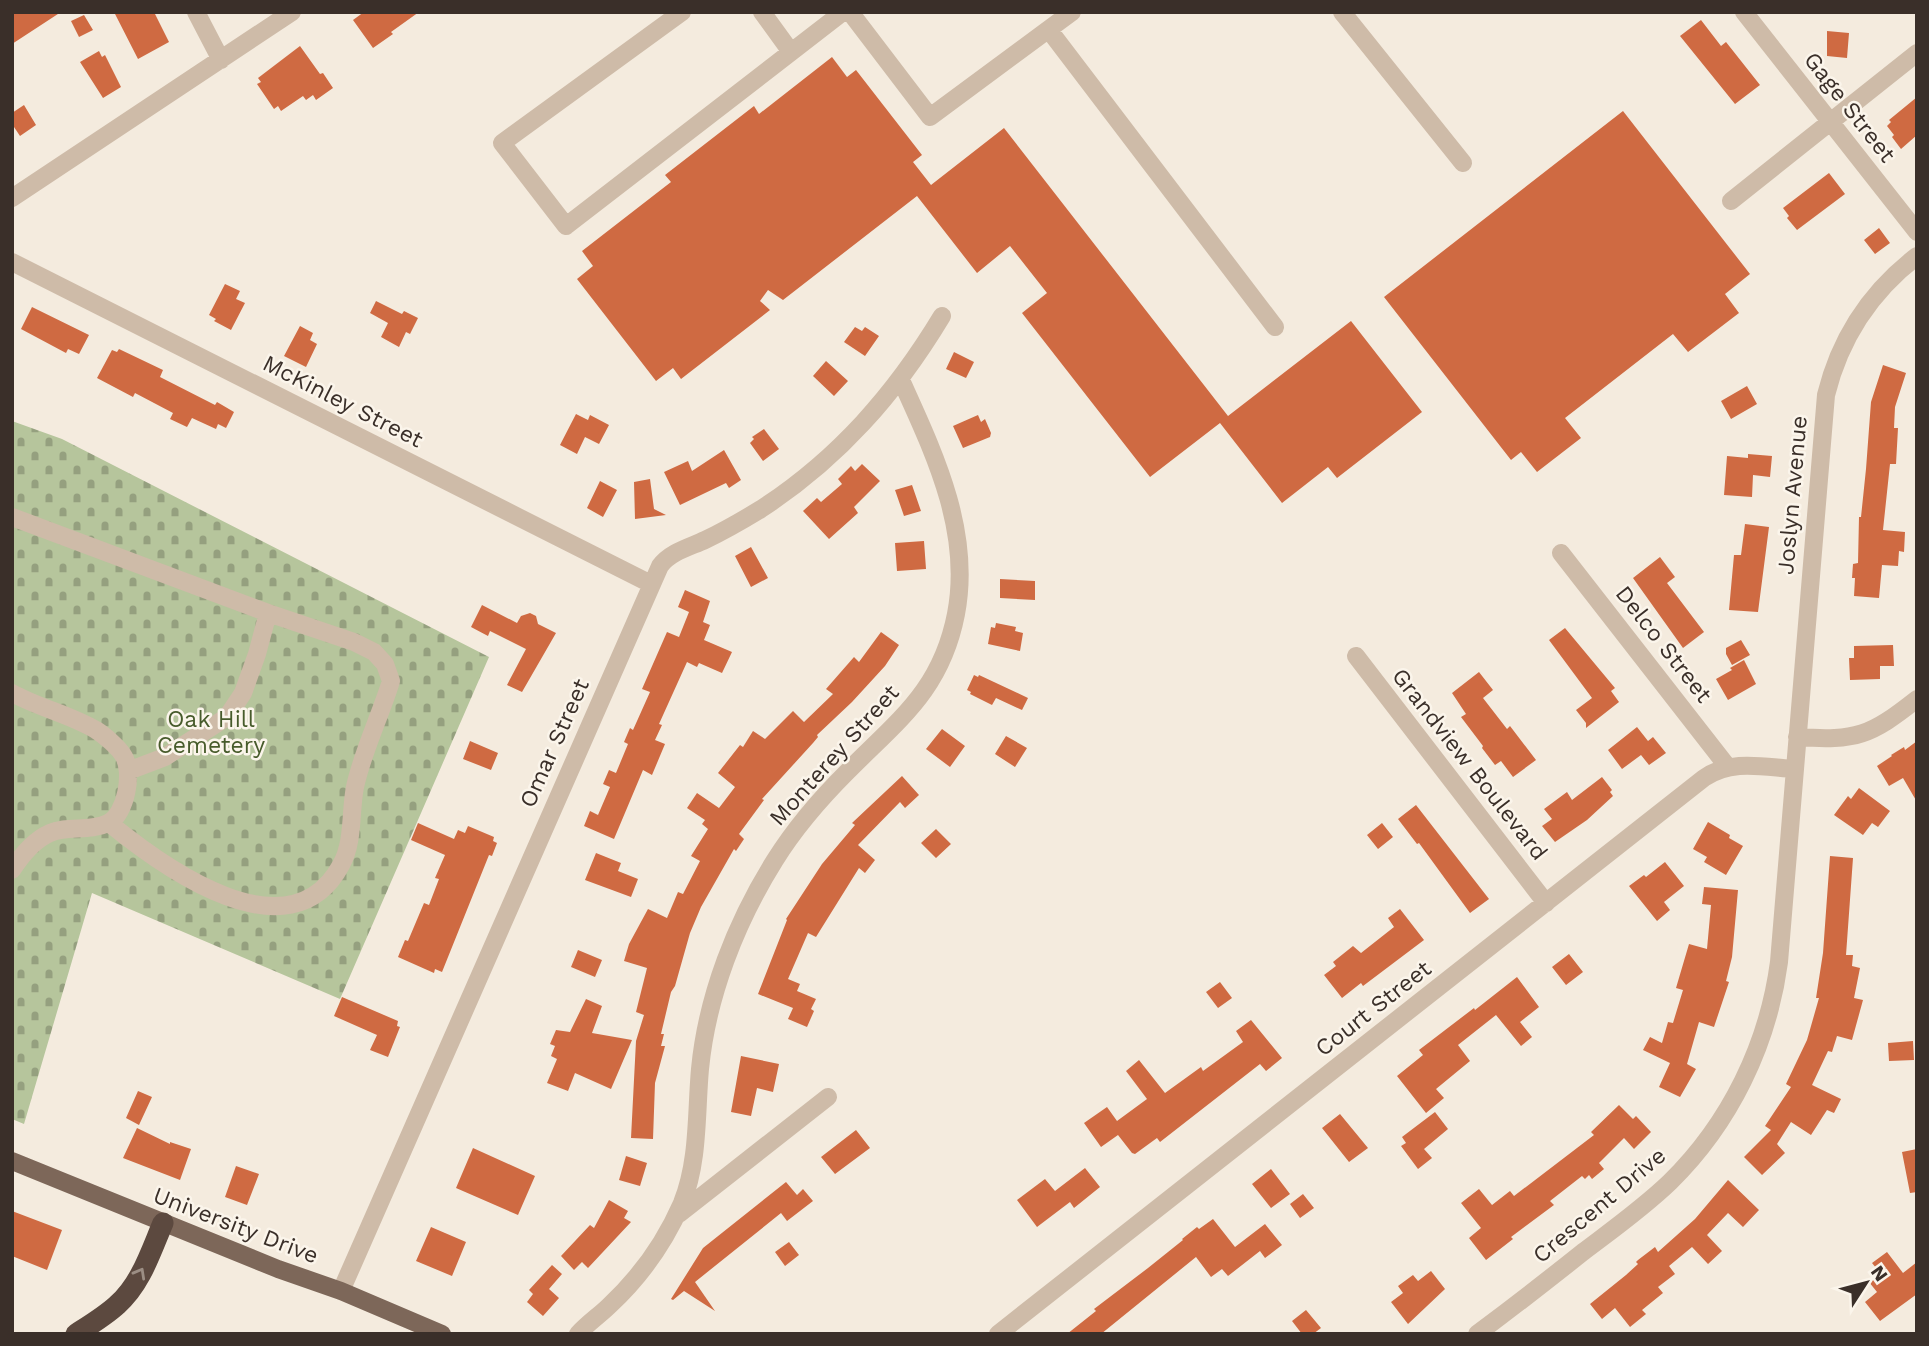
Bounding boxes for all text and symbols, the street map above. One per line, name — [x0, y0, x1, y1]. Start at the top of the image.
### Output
street label: Gage Street — [1798, 47, 1901, 168]
street label: McKinley Street — [258, 349, 428, 454]
street label: Joslyn Avenue — [1772, 414, 1813, 576]
street label: Delco Street — [1610, 581, 1718, 708]
street label: Grandview Boulevard — [1386, 663, 1553, 866]
street label: Omar Street — [514, 674, 595, 812]
street label: Monterey Street — [764, 679, 905, 831]
park label: Oak Hill Cemetery — [157, 706, 265, 759]
street label: Court Street — [1310, 955, 1437, 1062]
street label: Crescent Drive — [1527, 1142, 1671, 1269]
street label: University Drive — [149, 1182, 322, 1269]
north arrow — [1831, 1248, 1901, 1318]
text: N — [1866, 1261, 1893, 1286]
one-way arrow — [132, 1268, 145, 1281]

